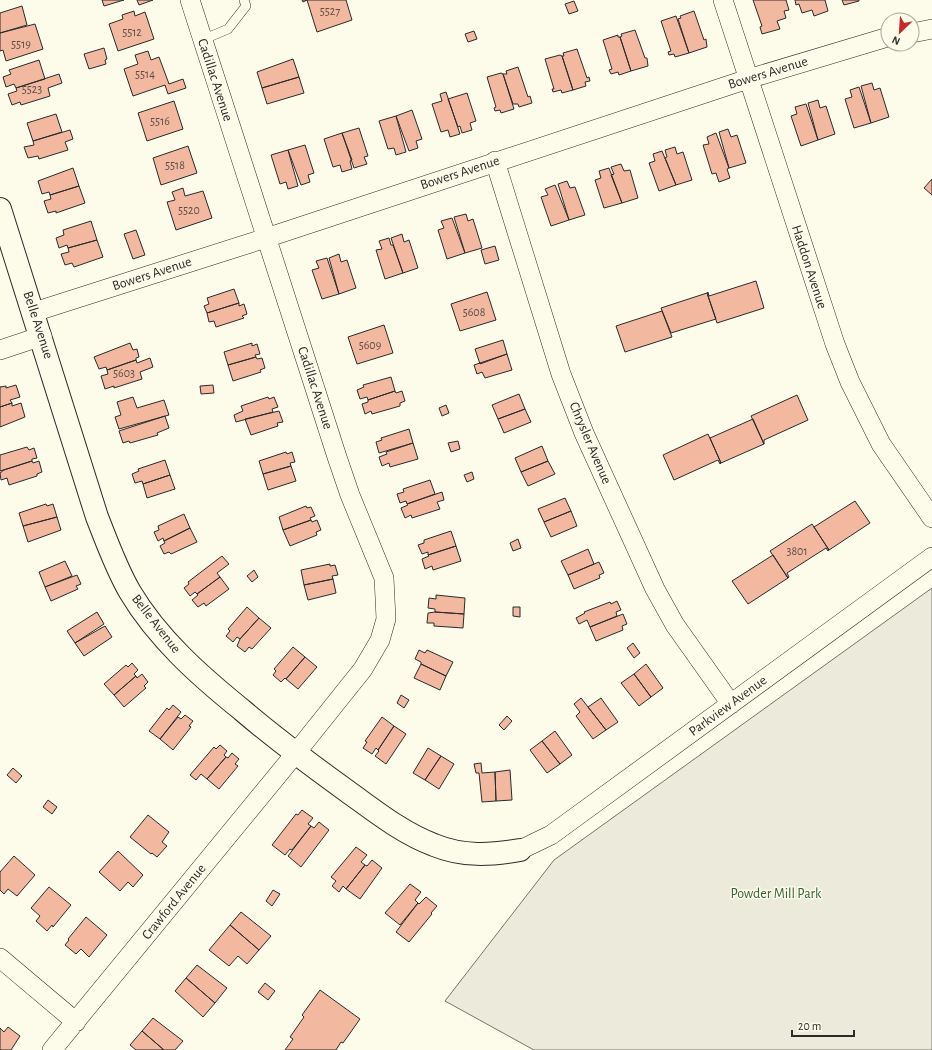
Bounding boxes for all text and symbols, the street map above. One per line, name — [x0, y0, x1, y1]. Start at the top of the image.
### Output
house number: 5527 — [320, 5, 340, 17]
north arrow — [880, 12, 920, 52]
house number: 5512 — [122, 26, 142, 38]
text: N — [890, 34, 902, 47]
street label: Cadillac Avenue — [195, 37, 235, 123]
house number: 5519 — [11, 38, 31, 50]
street label: Bowers Avenue — [726, 54, 810, 92]
house number: 5514 — [135, 68, 155, 80]
house number: 5523 — [22, 83, 42, 95]
house number: 5516 — [150, 115, 170, 127]
street label: Bowers Avenue — [419, 154, 501, 192]
house number: 5518 — [165, 159, 185, 171]
house number: 5520 — [178, 204, 200, 216]
street label: Haddon Avenue — [789, 223, 829, 311]
street label: Bowers Avenue — [111, 255, 193, 293]
street label: Belle Avenue — [20, 289, 56, 361]
house number: 5608 — [463, 306, 486, 318]
house number: 5609 — [359, 339, 382, 351]
street label: Cadillac Avenue — [295, 345, 335, 431]
house number: 5603 — [113, 367, 135, 379]
street label: Chrysler Avenue — [566, 400, 614, 486]
house number: 3801 — [786, 545, 808, 557]
street label: Belle Avenue — [129, 592, 183, 656]
street label: Parkview Avenue — [686, 673, 770, 739]
street label: Crawford Avenue — [139, 862, 209, 942]
park label: Powder Mill Park — [731, 887, 822, 901]
scale bar — [792, 1012, 854, 1038]
text: 20 m — [798, 1020, 821, 1032]

